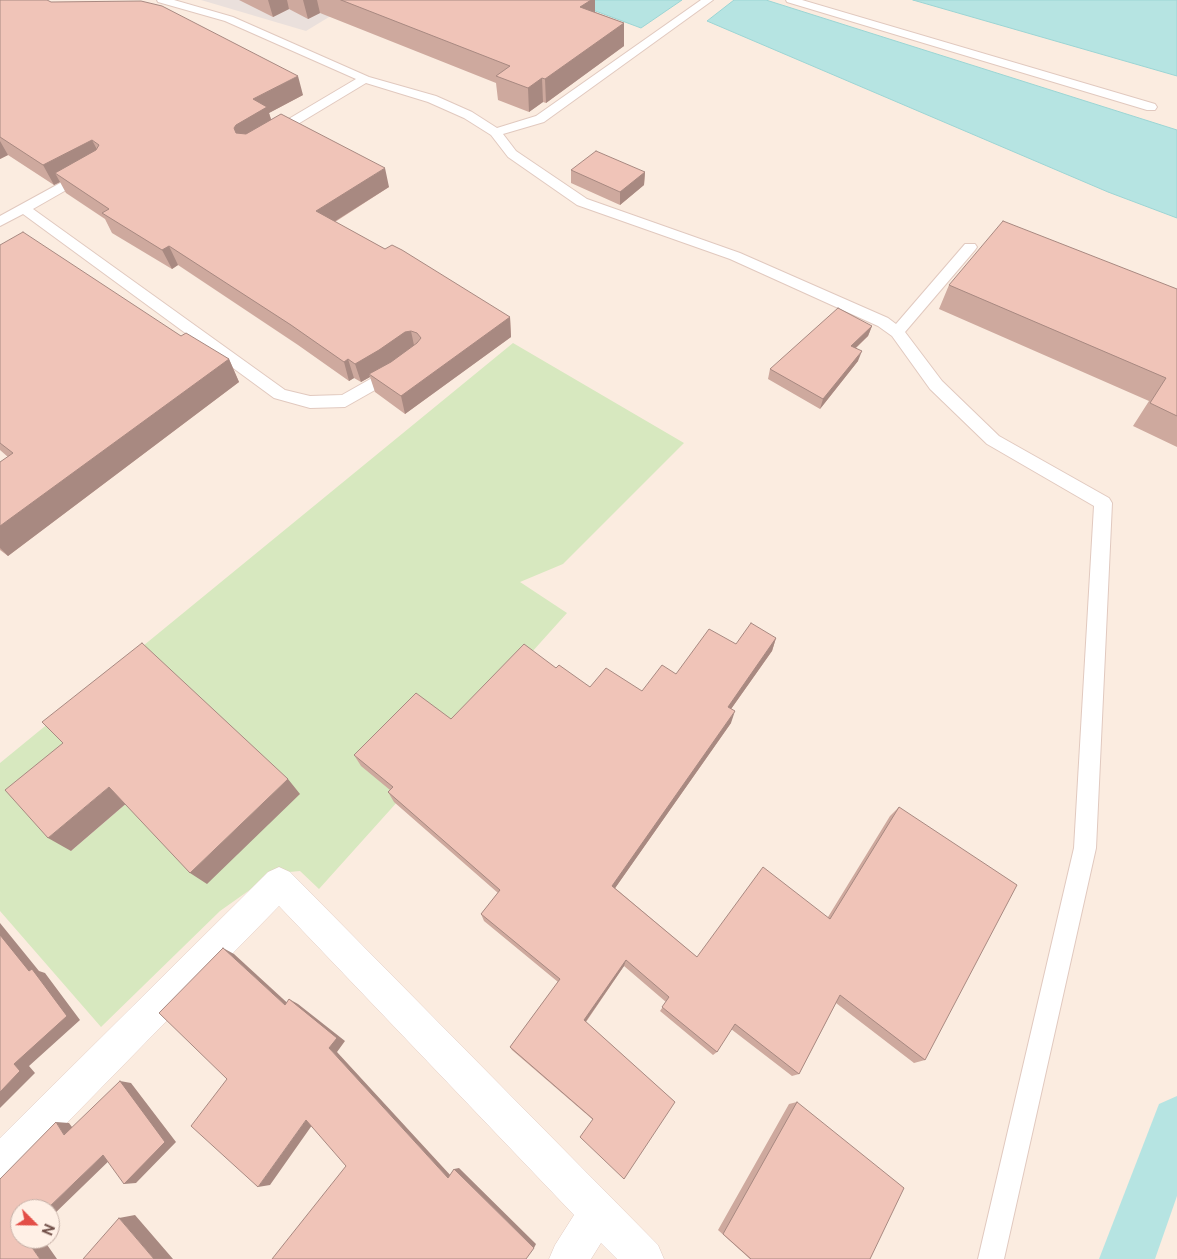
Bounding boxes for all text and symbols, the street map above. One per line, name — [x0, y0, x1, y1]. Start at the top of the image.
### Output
north arrow — [10, 1199, 60, 1249]
text: N — [38, 1221, 57, 1238]

